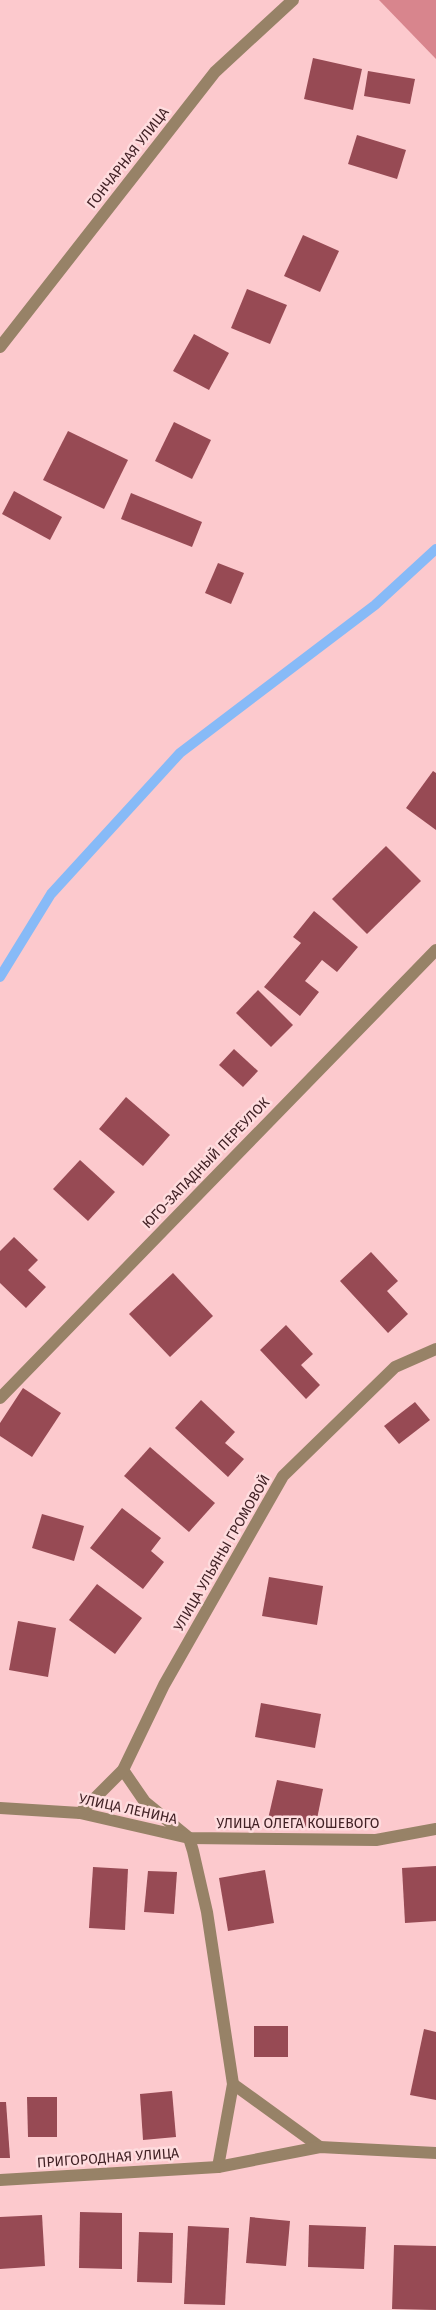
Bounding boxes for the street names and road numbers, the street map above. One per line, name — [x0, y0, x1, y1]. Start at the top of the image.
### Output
street label: ГОНЧАРНАЯ УЛИЦА — [83, 104, 173, 212]
street label: ЮГО-ЗАПАДНЫЙ ПЕРЕУЛОК — [139, 1093, 274, 1232]
street label: УЛИЦА УЛЬЯНЫ ГРОМОВОЙ — [170, 1472, 274, 1634]
street label: УЛИЦА ЛЕНИНА — [77, 1790, 179, 1828]
street label: УЛИЦА ОЛЕГА КОШЕВОГО — [217, 1815, 379, 1832]
street label: ПРИГОРОДНАЯ УЛИЦА — [36, 2145, 180, 2171]

